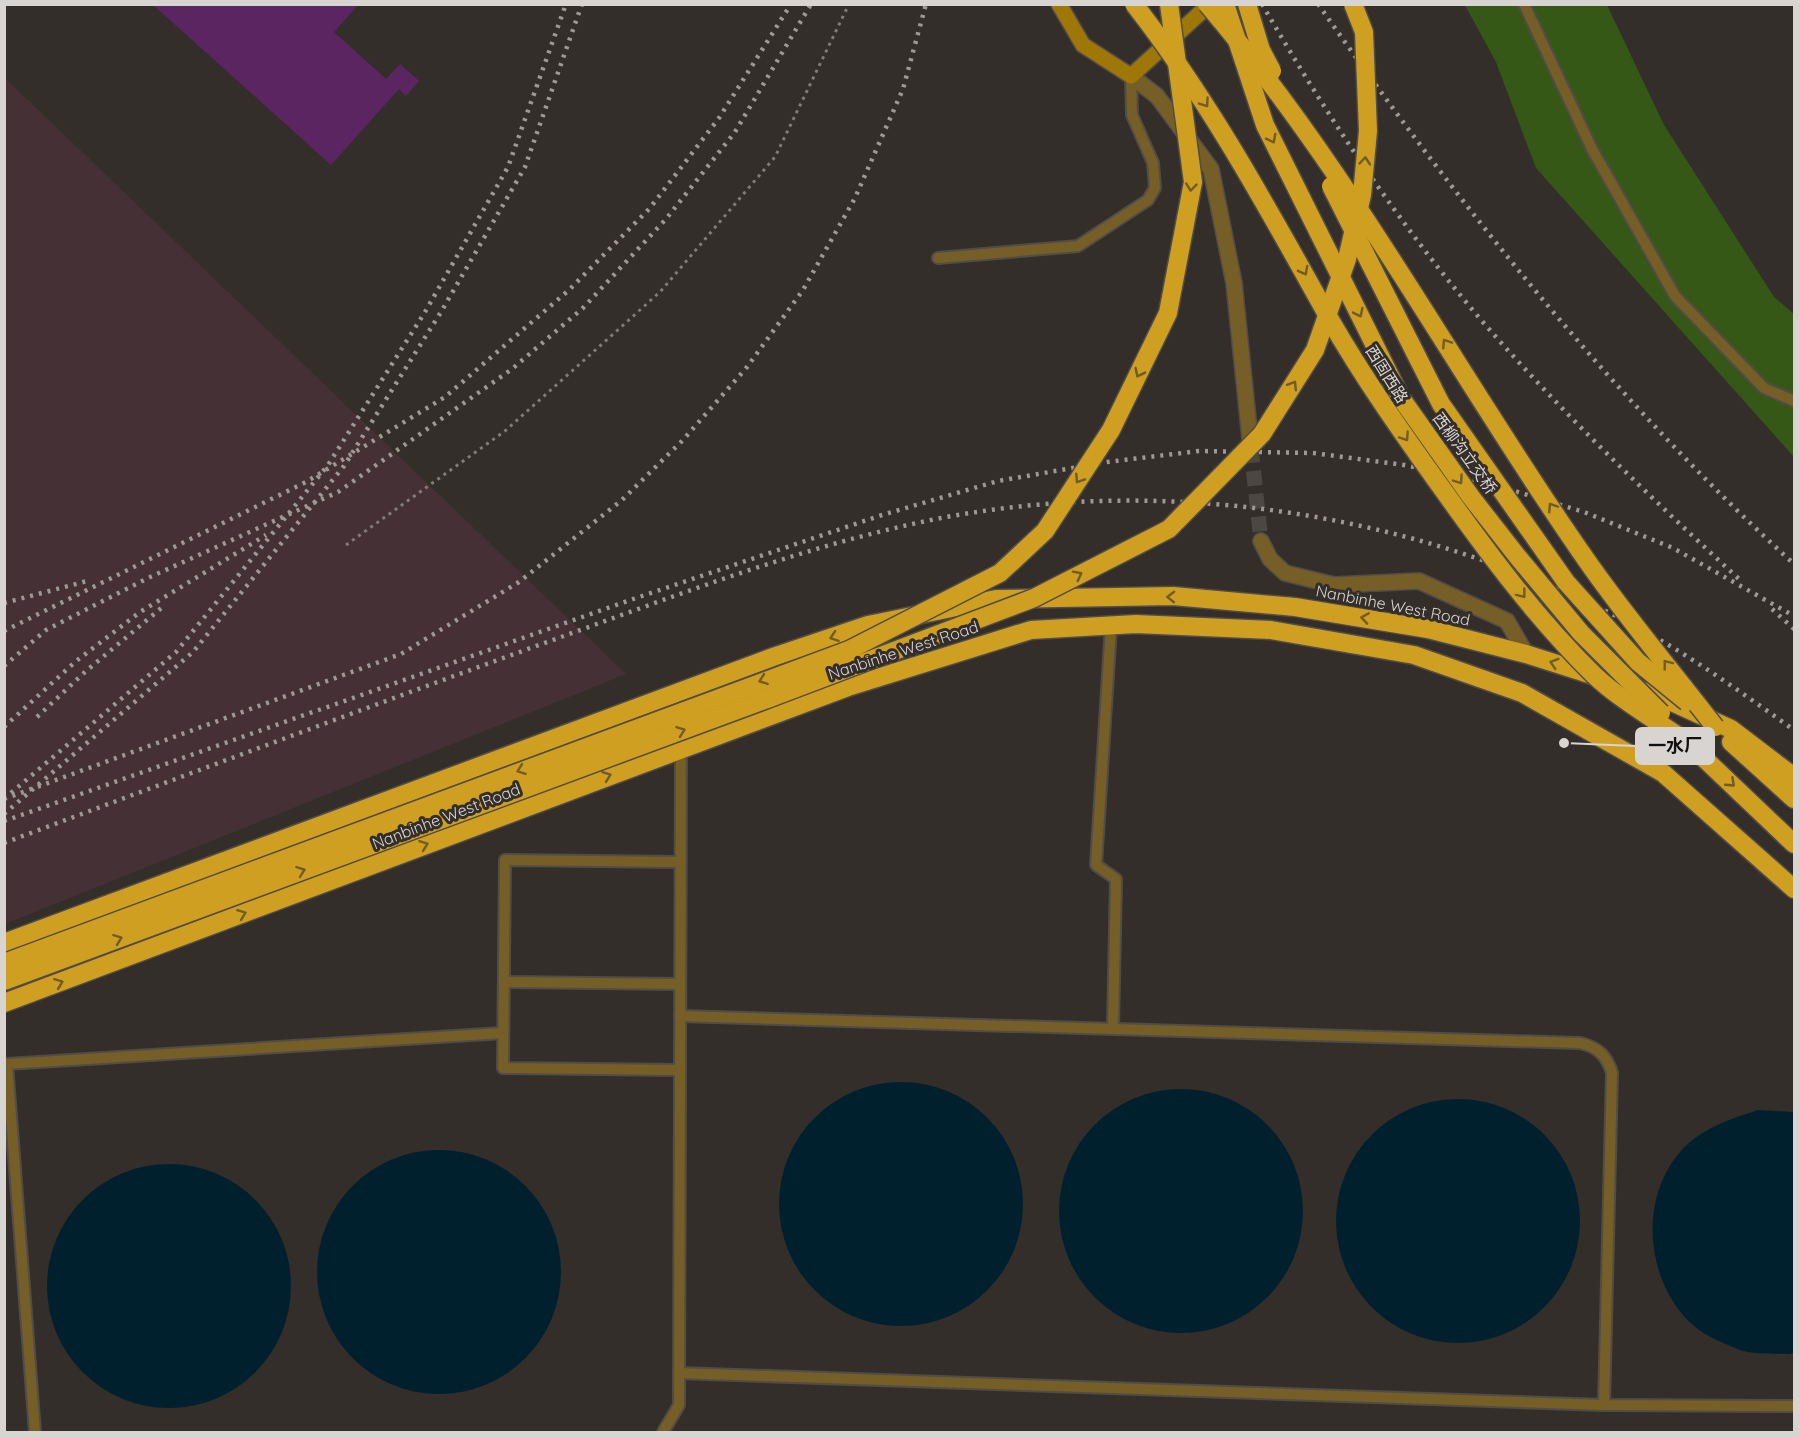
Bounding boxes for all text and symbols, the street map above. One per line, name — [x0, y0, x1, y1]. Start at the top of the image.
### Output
one-way arrow — [1198, 97, 1209, 108]
one-way arrow — [1264, 133, 1276, 144]
one-way arrow — [1358, 157, 1371, 166]
one-way arrow — [1185, 183, 1198, 192]
one-way arrow — [1297, 265, 1308, 275]
one-way arrow — [1352, 307, 1364, 318]
one-way arrow — [1442, 339, 1453, 350]
street label: 西固西路 — [1362, 342, 1412, 406]
one-way arrow — [1134, 367, 1146, 378]
one-way arrow — [1286, 381, 1298, 391]
street label: 西柳沟立交桥 — [1429, 408, 1501, 498]
one-way arrow — [1398, 431, 1409, 442]
one-way arrow — [1075, 472, 1086, 483]
one-way arrow — [1452, 473, 1463, 484]
one-way arrow — [1547, 503, 1559, 513]
one-way arrow — [1071, 571, 1082, 583]
street label: Nanbinhe West Road — [1314, 580, 1472, 630]
one-way arrow — [1514, 587, 1525, 598]
one-way arrow — [1167, 591, 1176, 603]
one-way arrow — [1360, 613, 1369, 625]
street label: Nanbinhe West Road — [825, 616, 981, 684]
one-way arrow — [829, 630, 840, 642]
one-way arrow — [1549, 658, 1560, 671]
one-way arrow — [1663, 660, 1674, 671]
one-way arrow — [758, 672, 769, 685]
one-way arrow — [675, 726, 686, 738]
callout: 一水厂 — [1636, 728, 1714, 764]
text: 一水厂 — [1648, 734, 1702, 757]
one-way arrow — [516, 763, 527, 775]
one-way arrow — [601, 771, 611, 784]
one-way arrow — [1724, 776, 1735, 787]
street label: Nanbinhe West Road — [369, 779, 523, 853]
one-way arrow — [418, 839, 429, 852]
one-way arrow — [296, 866, 306, 879]
one-way arrow — [236, 908, 246, 921]
one-way arrow — [113, 933, 123, 946]
one-way arrow — [53, 977, 64, 990]

